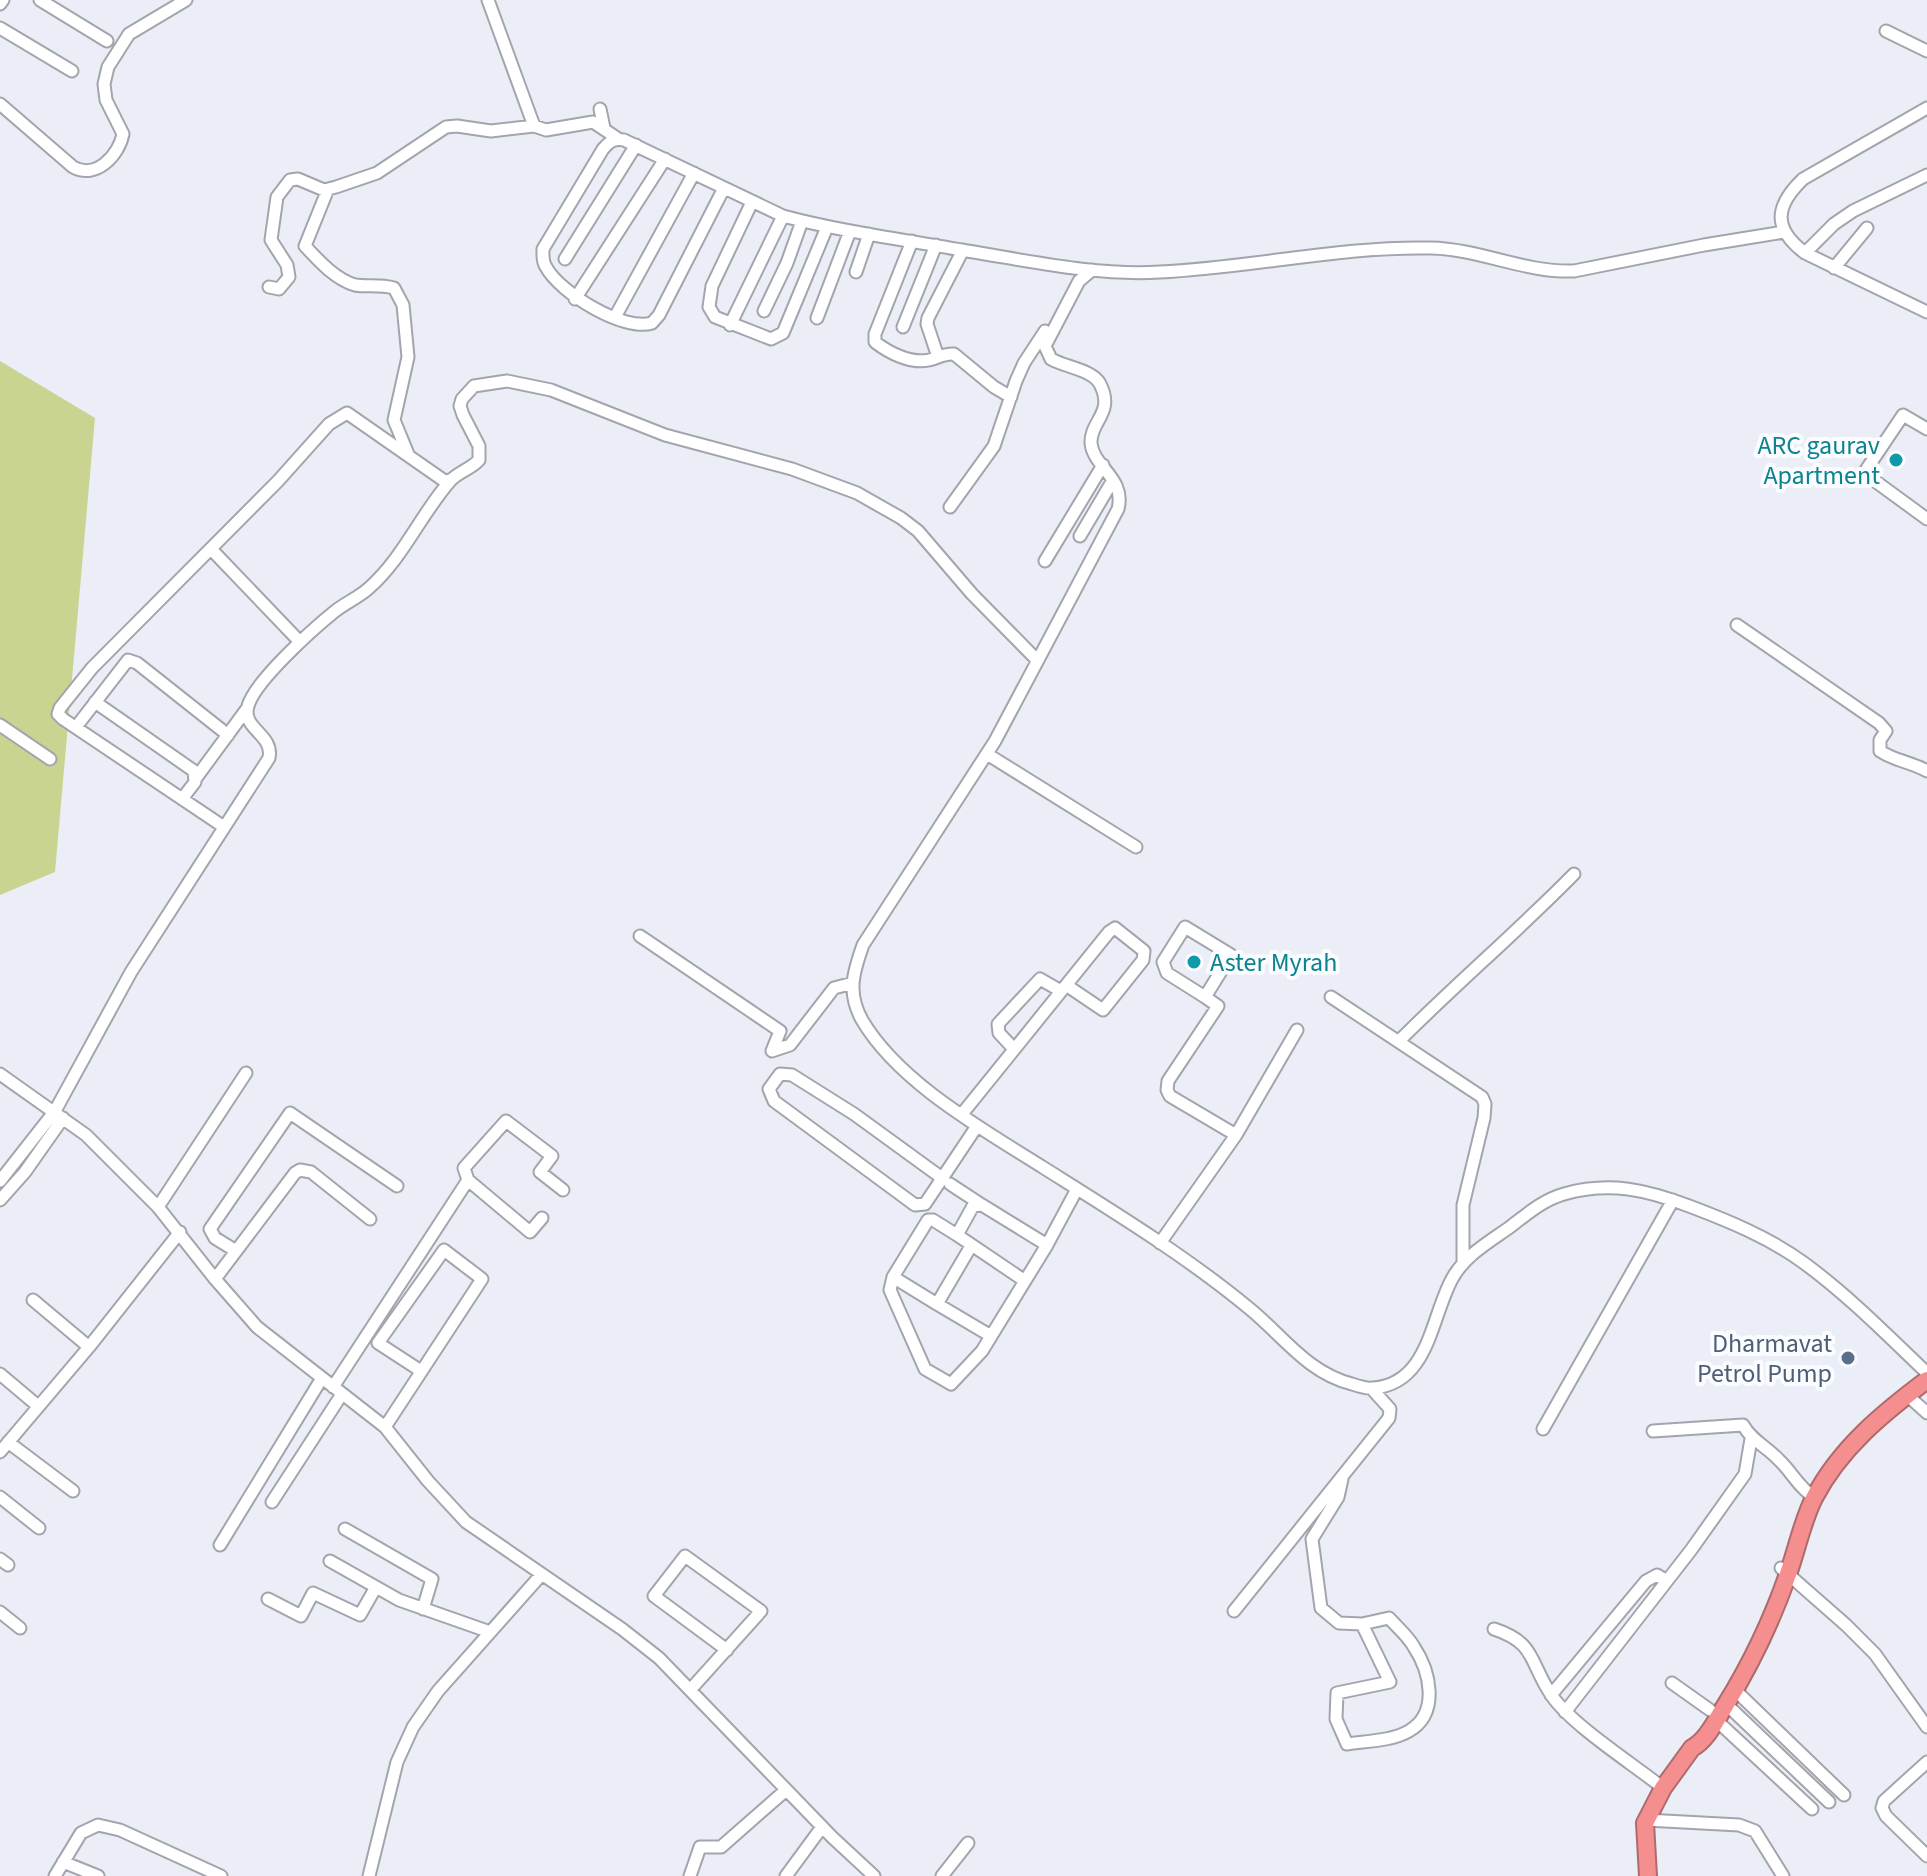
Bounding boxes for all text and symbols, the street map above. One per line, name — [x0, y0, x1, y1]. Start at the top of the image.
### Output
place label: ARC gaurav Apartment — [1757, 427, 1880, 494]
marker: ARC gaurav Apartment — [1887, 451, 1905, 469]
place label: Aster Myrah — [1210, 944, 1337, 981]
marker: Aster Myrah — [1185, 953, 1203, 971]
place label: Dharmavat Petrol Pump — [1697, 1325, 1832, 1392]
marker: Dharmavat Petrol Pump — [1839, 1349, 1857, 1367]

